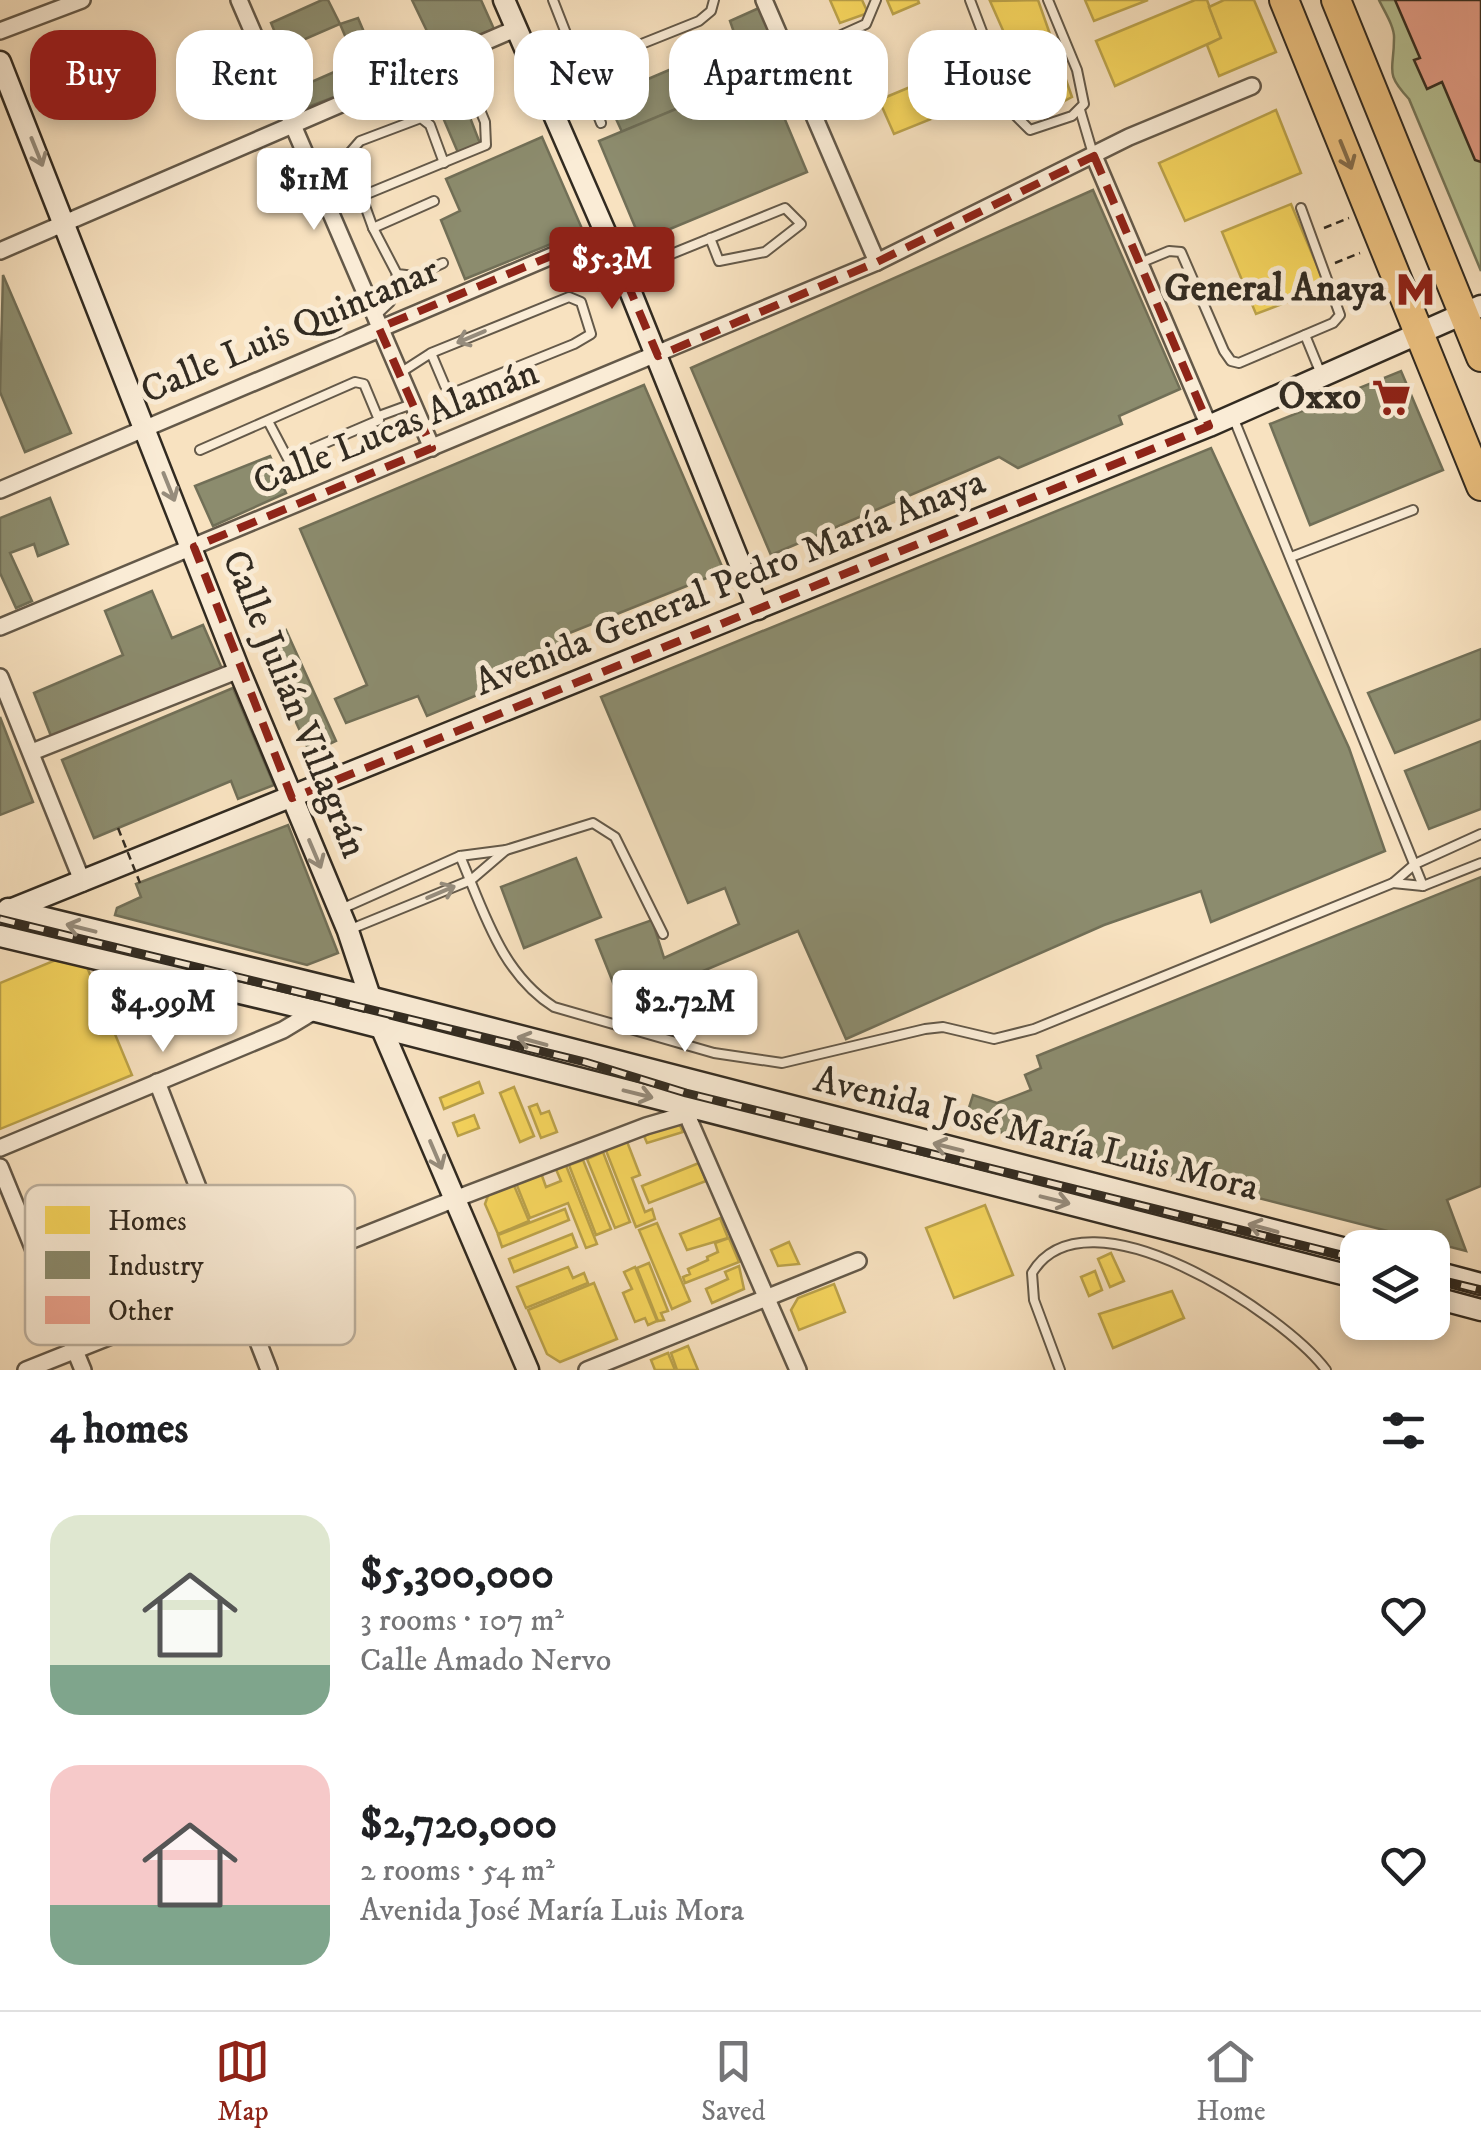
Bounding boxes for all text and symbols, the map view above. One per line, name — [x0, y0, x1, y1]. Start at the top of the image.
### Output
chip: Buy — [30, 30, 156, 120]
chip: Rent — [176, 30, 313, 120]
chip: Filters — [333, 30, 494, 120]
chip: New — [514, 30, 649, 120]
chip: Apartment — [669, 30, 888, 120]
chip: House — [908, 30, 1067, 120]
one-way arrow — [29, 136, 47, 167]
one-way arrow — [1339, 140, 1357, 170]
pin: $11M — [255, 148, 373, 233]
text: $11M — [279, 160, 349, 200]
pin: $5.3M — [542, 227, 682, 312]
text: $5.3M — [571, 239, 653, 279]
street label: Calle Luis Quintanar — [134, 247, 446, 415]
place label: General Anaya — [1164, 265, 1387, 313]
metro station icon: General Anaya — [1395, 268, 1437, 310]
one-way arrow — [456, 329, 487, 347]
street label: Calle Lucas Alamán — [246, 349, 546, 507]
place label: Oxxo — [1278, 373, 1361, 421]
supermarket icon: Oxxo — [1370, 376, 1412, 418]
street label: Avenida General Pedro María Anaya — [468, 458, 992, 708]
one-way arrow — [161, 471, 179, 502]
street label: Calle Julián Villagrán — [210, 543, 378, 865]
one-way arrow — [308, 838, 326, 868]
one-way arrow — [426, 882, 456, 900]
one-way arrow — [66, 917, 97, 936]
pin: $4.99M — [82, 970, 244, 1055]
pin: $2.72M — [604, 970, 766, 1055]
text: $4.99M — [110, 982, 216, 1022]
text: $2.72M — [634, 982, 736, 1022]
one-way arrow — [516, 1031, 548, 1050]
street label: Avenida José María Luis Mora — [809, 1055, 1263, 1213]
one-way arrow — [622, 1086, 653, 1105]
one-way arrow — [933, 1136, 964, 1155]
one-way arrow — [429, 1139, 447, 1170]
legend — [25, 1185, 355, 1345]
one-way arrow — [1038, 1192, 1070, 1210]
text: Homes — [108, 1204, 187, 1239]
one-way arrow — [1248, 1217, 1279, 1236]
map controls — [1340, 1230, 1450, 1340]
button: layers — [1340, 1230, 1450, 1340]
text: Industry — [108, 1249, 204, 1284]
text: Other — [108, 1294, 174, 1329]
icon: filters — [1376, 1403, 1431, 1458]
text: 4 homes — [50, 1404, 188, 1456]
text: $5,300,000 — [360, 1549, 554, 1601]
icon: home — [130, 1555, 250, 1675]
icon: heart — [1376, 1588, 1431, 1643]
text: 3 rooms · 107 m² — [360, 1601, 564, 1641]
text: Calle Amado Nervo — [360, 1641, 611, 1681]
text: $2,720,000 — [360, 1799, 557, 1851]
icon: home — [130, 1805, 250, 1925]
icon: heart — [1376, 1838, 1431, 1893]
text: 2 rooms · 54 m² — [360, 1851, 555, 1891]
text: Avenida José María Luis Mora — [360, 1891, 744, 1931]
tab: Map — [215, 2034, 270, 2129]
tab: Saved — [701, 2034, 766, 2129]
tab: Home — [1196, 2034, 1266, 2129]

